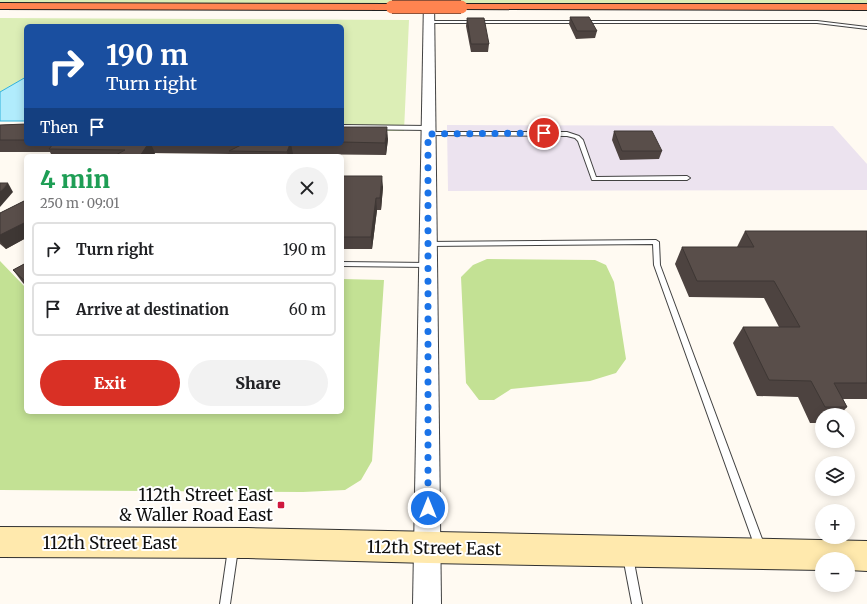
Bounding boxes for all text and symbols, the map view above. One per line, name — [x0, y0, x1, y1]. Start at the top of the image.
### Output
text: 190 m — [106, 37, 188, 73]
icon: right — [40, 40, 92, 92]
text: Turn right — [106, 72, 197, 95]
icon: arrive — [86, 116, 108, 138]
pin — [527, 116, 561, 150]
text: Then — [40, 118, 78, 137]
icon: arrive — [533, 122, 555, 144]
text: 4 min — [40, 164, 110, 195]
button: close — [286, 167, 328, 209]
text: 250 m · 09:01 — [40, 195, 119, 212]
icon: right — [42, 238, 64, 260]
text: Turn right — [76, 240, 154, 259]
text: 190 m — [283, 240, 326, 259]
icon: arrive — [42, 298, 64, 320]
text: Arrive at destination — [76, 300, 229, 319]
text: 60 m — [289, 300, 326, 319]
button: Exit — [40, 360, 180, 406]
button: Share — [188, 360, 328, 406]
map controls — [815, 408, 855, 592]
button: search — [815, 408, 855, 448]
button: layers — [815, 456, 855, 496]
place label: 112th Street East & Waller Road East — [119, 484, 273, 526]
position arrow — [407, 487, 449, 529]
marker: 112th Street East & Waller Road East — [276, 500, 286, 510]
button: + — [815, 504, 855, 544]
street label: 112th Street East — [43, 532, 178, 554]
street label: 112th Street East — [367, 536, 502, 560]
button: − — [815, 552, 855, 592]

